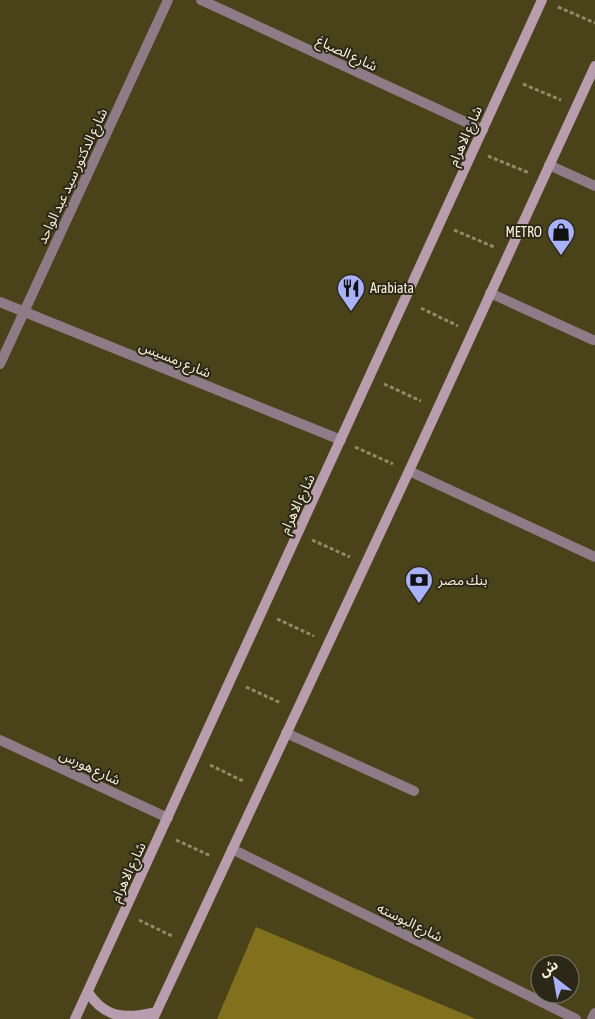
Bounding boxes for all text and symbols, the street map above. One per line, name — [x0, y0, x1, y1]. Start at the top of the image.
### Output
street label: شارع الصباغ — [313, 32, 380, 77]
street label: شارع الاهرام — [445, 103, 488, 170]
street label: شارع الدكتور سيد عبد الواحد — [34, 106, 113, 248]
shop icon: METRO — [546, 217, 576, 256]
place label: METRO — [505, 224, 542, 240]
restaurant icon: Arabiata — [336, 273, 366, 312]
place label: Arabiata — [370, 280, 414, 296]
street label: شارع رمسيس — [136, 337, 213, 383]
street label: شارع الاهرام — [276, 472, 321, 538]
bank icon: بنك مصر — [404, 565, 434, 604]
place label: بنك مصر — [437, 572, 488, 589]
street label: شارع هورس — [56, 746, 123, 791]
street label: شارع الاهرام — [107, 840, 152, 906]
street label: شارع البوسته — [373, 899, 445, 947]
north arrow — [530, 954, 580, 1004]
text: ش — [536, 956, 561, 980]

